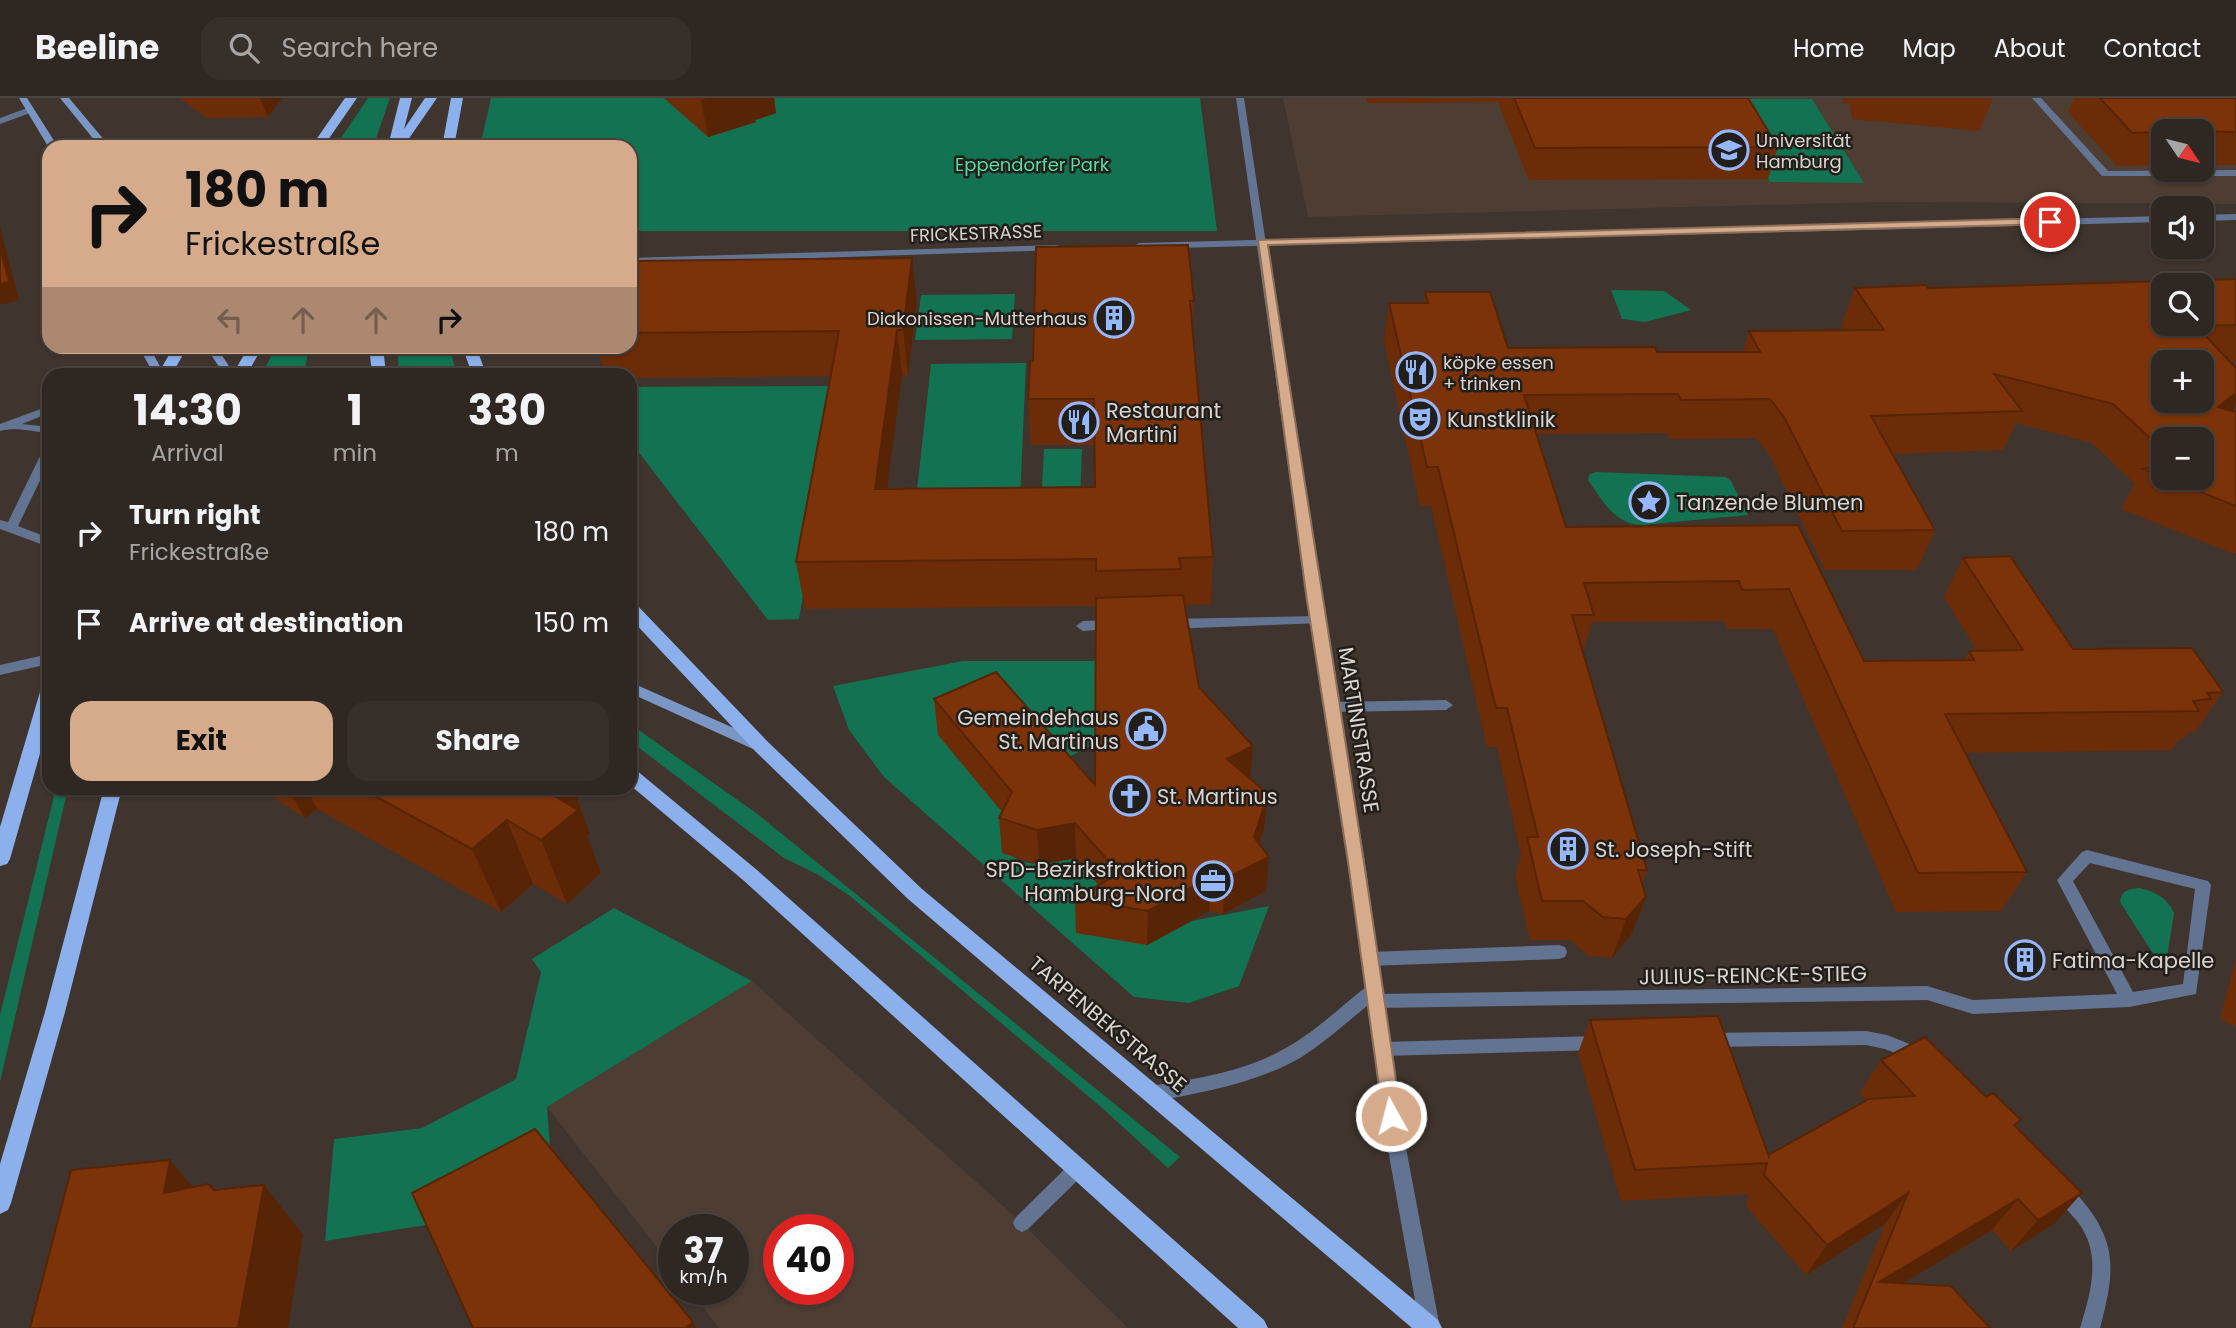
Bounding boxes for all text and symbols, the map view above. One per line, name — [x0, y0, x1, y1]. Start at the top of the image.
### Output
search box — [201, 17, 691, 80]
text: Beeline — [35, 24, 159, 71]
icon: search — [225, 29, 263, 67]
text: Search here — [281, 30, 438, 66]
text: Home — [1793, 32, 1865, 65]
text: Map — [1903, 32, 1956, 65]
text: About — [1994, 32, 2065, 65]
text: Contact — [2103, 32, 2201, 65]
north arrow — [2151, 119, 2214, 182]
map controls — [2151, 119, 2214, 490]
place label: Universität Hamburg — [1756, 128, 1851, 174]
school or university icon: Universität Hamburg — [1708, 129, 1750, 171]
park label: Eppendorfer Park — [955, 152, 1110, 177]
text: 180 m — [185, 156, 329, 224]
icon: right — [70, 168, 161, 259]
pin — [2020, 192, 2080, 252]
button: sound — [2151, 196, 2214, 259]
icon: arrive — [2031, 203, 2069, 241]
street label: FRICKESTRASSE — [910, 218, 1042, 248]
text: Frickestraße — [185, 221, 380, 266]
button: search — [2151, 273, 2214, 336]
building icon: Diakonissen-Mutterhaus — [1093, 297, 1135, 339]
icon: left — [211, 301, 249, 339]
icon: ahead — [284, 301, 322, 339]
icon: ahead — [357, 301, 395, 339]
icon: right — [430, 301, 468, 339]
place label: Diakonissen-Mutterhaus — [867, 306, 1087, 331]
place label: köpke essen + trinken — [1443, 350, 1554, 396]
button: + — [2151, 350, 2214, 413]
restaurant icon: köpke essen + trinken — [1395, 351, 1437, 393]
text: 14:30 — [133, 381, 242, 440]
text: 1 — [347, 381, 363, 440]
text: 330 — [468, 381, 546, 440]
place label: Restaurant Martini — [1106, 396, 1221, 449]
theatre icon: Kunstklinik — [1399, 398, 1441, 440]
restaurant icon: Restaurant Martini — [1058, 401, 1100, 443]
place label: Kunstklinik — [1447, 405, 1556, 434]
button: − — [2151, 427, 2214, 490]
text: Arrival — [151, 437, 224, 469]
text: min — [333, 437, 377, 469]
text: m — [495, 437, 519, 469]
place icon: Tanzende Blumen — [1628, 481, 1670, 523]
place label: Tanzende Blumen — [1676, 488, 1863, 517]
text: Turn right — [129, 497, 261, 533]
icon: right — [70, 514, 108, 552]
text: 180 m — [534, 514, 609, 550]
text: Frickestraße — [129, 536, 269, 568]
icon: arrive — [70, 605, 108, 643]
text: Arrive at destination — [129, 605, 404, 641]
text: 150 m — [534, 605, 609, 641]
street label: MARTINISTRASSE — [1332, 645, 1386, 815]
button: Exit — [70, 701, 333, 781]
button: Share — [347, 701, 609, 781]
place label: Gemeindehaus St. Martinus — [957, 703, 1119, 756]
public building icon: Gemeindehaus St. Martinus — [1125, 708, 1167, 750]
church icon: St. Martinus — [1109, 775, 1151, 817]
place label: St. Martinus — [1157, 782, 1278, 811]
building icon: St. Joseph-Stift — [1547, 828, 1589, 870]
place label: St. Joseph-Stift — [1595, 835, 1752, 864]
place label: SPD-Bezirksfraktion Hamburg-Nord — [985, 855, 1186, 908]
office icon: SPD-Bezirksfraktion Hamburg-Nord — [1192, 860, 1234, 902]
building icon: Fatima-Kapelle — [2004, 939, 2046, 981]
place label: Fatima-Kapelle — [2052, 946, 2214, 975]
street label: TARPENBEKSTRASSE — [1023, 949, 1193, 1099]
street label: JULIUS-REINCKE-STIEG — [1639, 959, 1867, 991]
position arrow — [1354, 1079, 1428, 1153]
speed limit sign: 40 — [763, 1214, 854, 1305]
text: 37 — [684, 1226, 723, 1275]
text: km/h — [680, 1264, 727, 1289]

